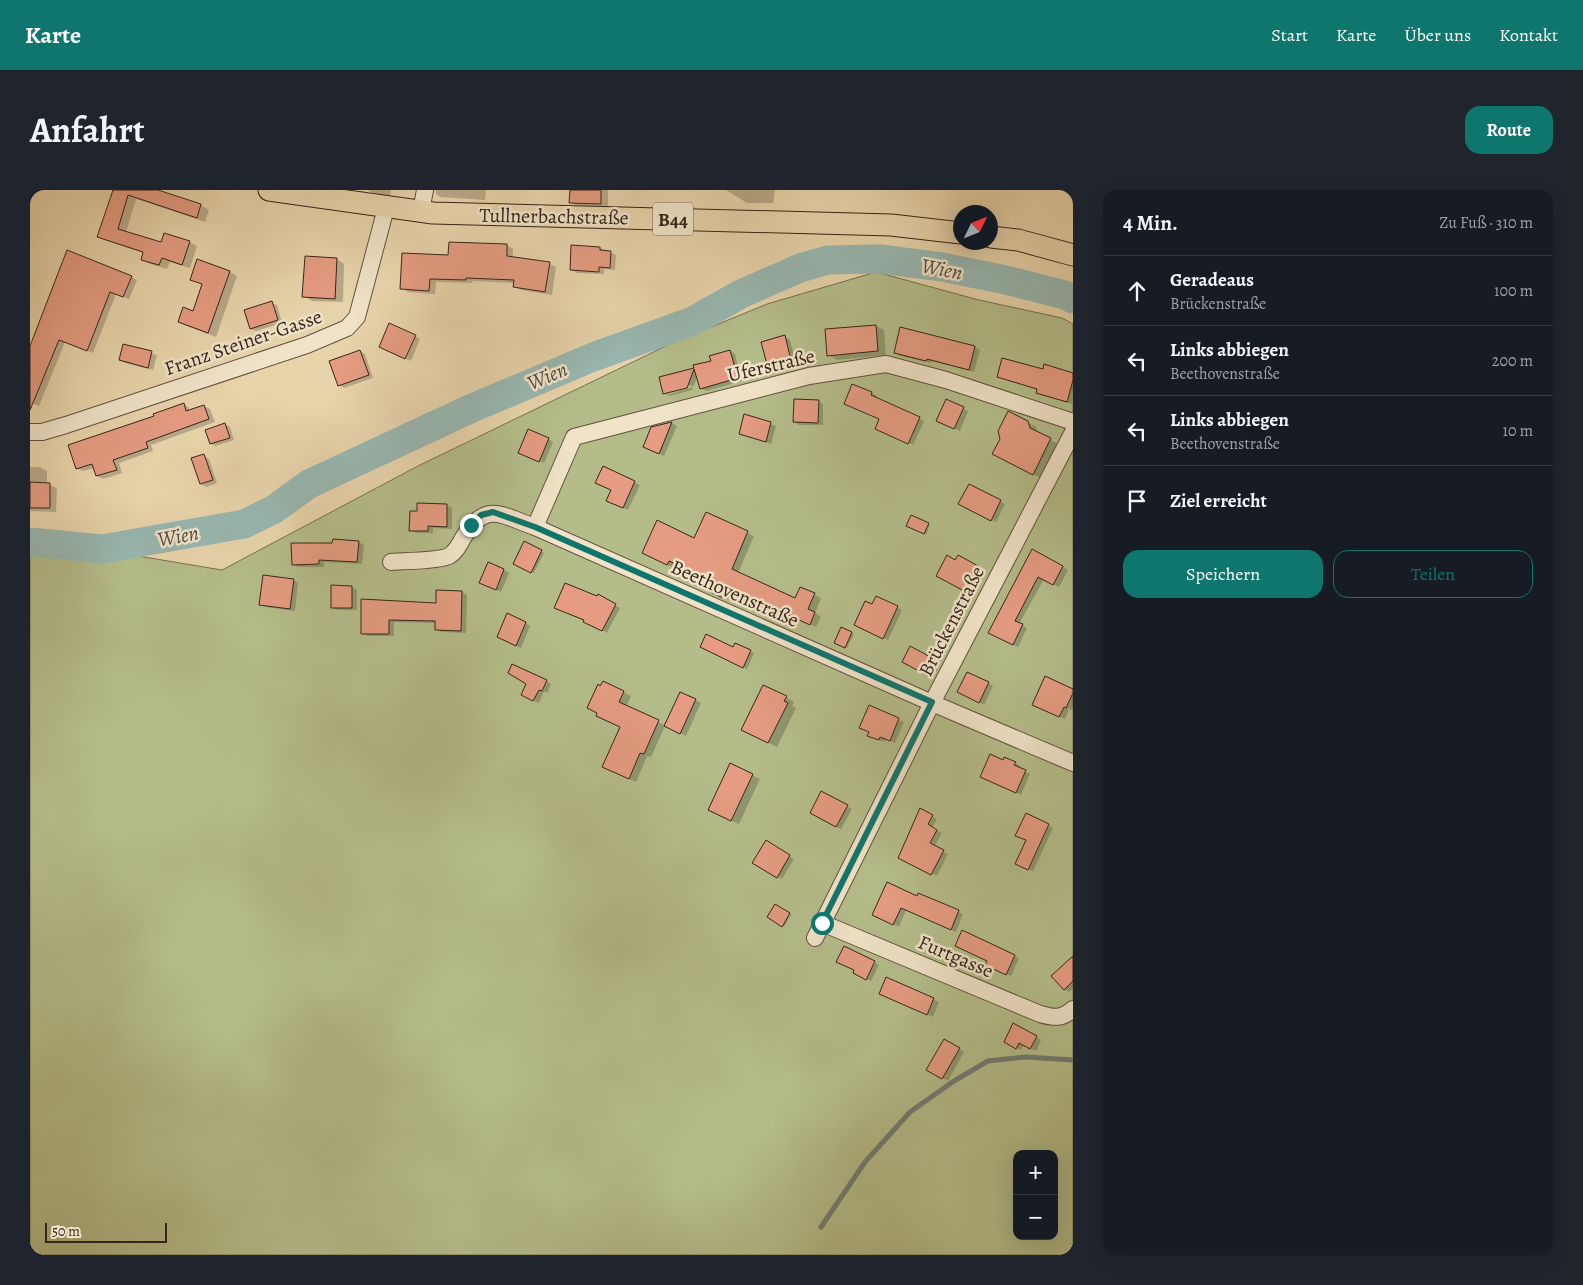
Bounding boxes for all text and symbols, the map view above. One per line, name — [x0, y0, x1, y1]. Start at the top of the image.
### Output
text: Karte — [25, 19, 81, 51]
text: Start — [1271, 23, 1308, 47]
text: Karte — [1336, 23, 1376, 47]
text: Über uns — [1404, 23, 1471, 47]
text: Kontakt — [1499, 23, 1558, 47]
text: Anfahrt — [30, 106, 145, 154]
button: Route — [1465, 106, 1553, 154]
street label: Tullnerbachstraße — [479, 202, 629, 231]
road number: B44 — [653, 202, 693, 236]
north arrow — [953, 205, 998, 250]
text: 4 Min. — [1123, 209, 1178, 237]
text: Zu Fuß · 310 m — [1439, 212, 1533, 234]
water label: Wien — [919, 251, 965, 287]
text: Geradeaus — [1170, 267, 1254, 293]
icon: ahead — [1123, 277, 1151, 305]
text: 100 m — [1494, 280, 1533, 302]
text: Brückenstraße — [1170, 293, 1266, 315]
street label: Franz Steiner-Gasse — [161, 303, 326, 382]
text: Links abbiegen — [1170, 337, 1289, 363]
street label: Uferstraße — [725, 342, 817, 389]
icon: left — [1123, 347, 1151, 375]
text: 200 m — [1492, 350, 1533, 372]
water label: Wien — [522, 355, 572, 397]
text: Beethovenstraße — [1170, 363, 1280, 385]
text: Links abbiegen — [1170, 407, 1289, 433]
icon: left — [1123, 417, 1151, 445]
text: 10 m — [1503, 420, 1533, 442]
text: Beethovenstraße — [1170, 433, 1280, 455]
icon: arrive — [1123, 487, 1151, 515]
text: Ziel erreicht — [1170, 488, 1267, 514]
route end — [460, 514, 483, 537]
water label: Wien — [155, 519, 201, 553]
button: Speichern — [1123, 550, 1323, 598]
button: Teilen — [1333, 550, 1533, 598]
street label: Beethovenstraße — [667, 553, 803, 634]
street label: Brückenstraße — [912, 561, 991, 681]
route start — [811, 912, 834, 935]
street label: Furtgasse — [914, 929, 998, 984]
map controls — [1013, 1150, 1058, 1240]
button: + — [1013, 1150, 1058, 1195]
button: − — [1013, 1195, 1058, 1240]
scale bar — [45, 1220, 168, 1243]
text: 50 m — [52, 1222, 80, 1241]

